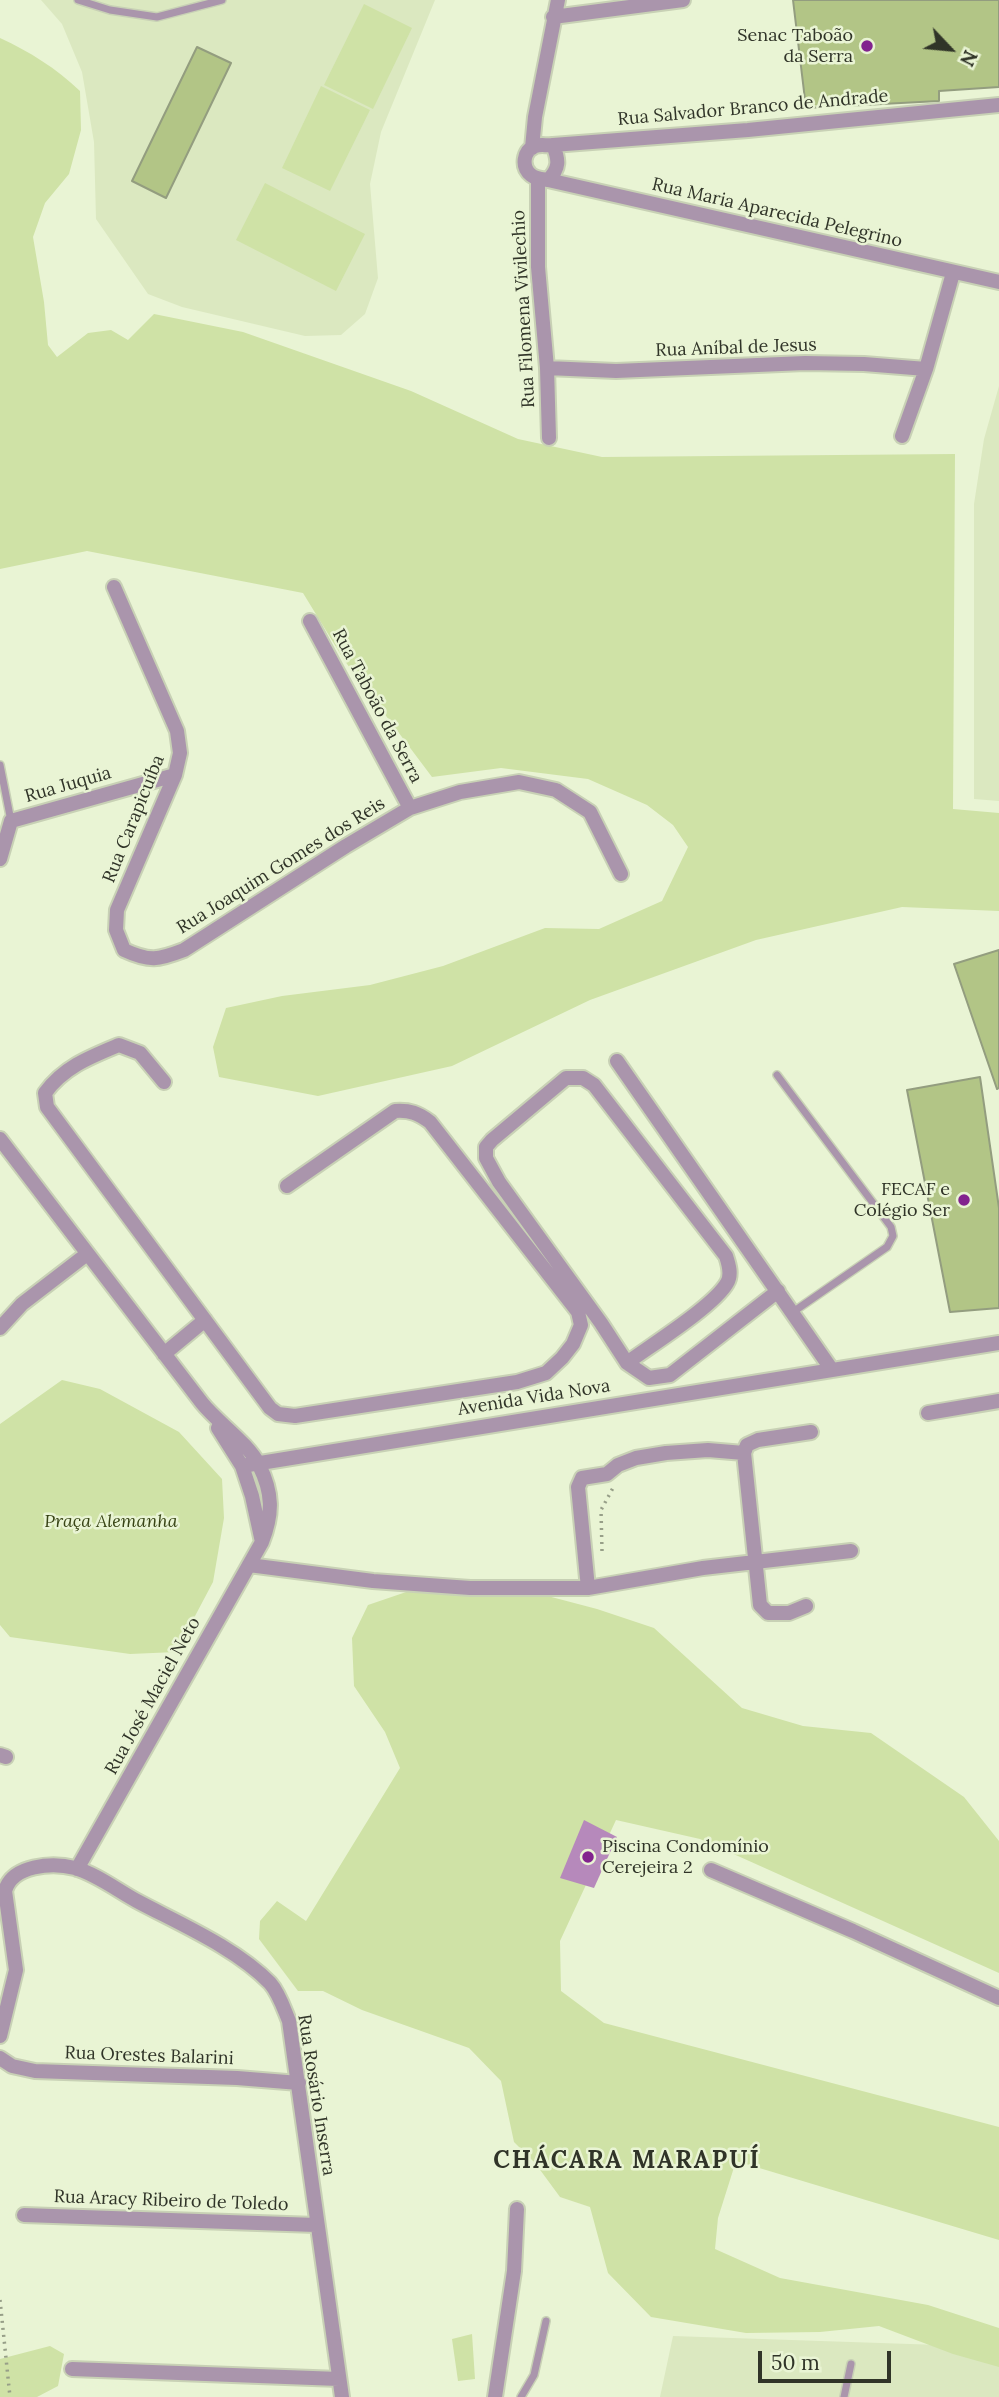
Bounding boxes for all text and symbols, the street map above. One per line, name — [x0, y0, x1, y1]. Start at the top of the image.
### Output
north arrow — [915, 14, 985, 84]
place label: Senac Taboão da Serra — [737, 25, 853, 68]
marker: Senac Taboão da Serra — [859, 38, 875, 54]
text: N — [955, 46, 983, 70]
street label: Rua Salvador Branco de Andrade — [617, 85, 889, 131]
street label: Rua Maria Aparecida Pelegrino — [650, 174, 904, 252]
street label: Rua Filomena Vivilechio — [508, 209, 540, 409]
street label: Rua Aníbal de Jesus — [655, 334, 817, 362]
street label: Rua Taboão da Serra — [327, 625, 427, 787]
street label: Rua Carapicuíba — [99, 752, 169, 886]
street label: Rua Juquia — [22, 762, 114, 808]
street label: Rua Joaquim Gomes dos Reis — [173, 793, 389, 939]
place label: FECAF e Colégio Ser — [854, 1179, 950, 1222]
marker: FECAF e Colégio Ser — [956, 1192, 972, 1208]
street label: Avenida Vida Nova — [456, 1375, 612, 1421]
park label: Praça Alemanha — [44, 1511, 178, 1533]
street label: Rua José Maciel Neto — [101, 1614, 205, 1778]
place label: Piscina Condomínio Cerejeira 2 — [602, 1836, 769, 1878]
marker: Piscina Condomínio Cerejeira 2 — [580, 1849, 596, 1865]
street label: Rua Rosário Inserra — [293, 2013, 339, 2177]
street label: Rua Orestes Balarini — [64, 2042, 234, 2070]
district label: CHÁCARA MARAPUÍ — [495, 2147, 759, 2175]
street label: Rua Aracy Ribeiro de Toledo — [53, 2186, 289, 2216]
scale bar — [761, 2338, 894, 2382]
text: 50 m — [771, 2349, 820, 2376]

